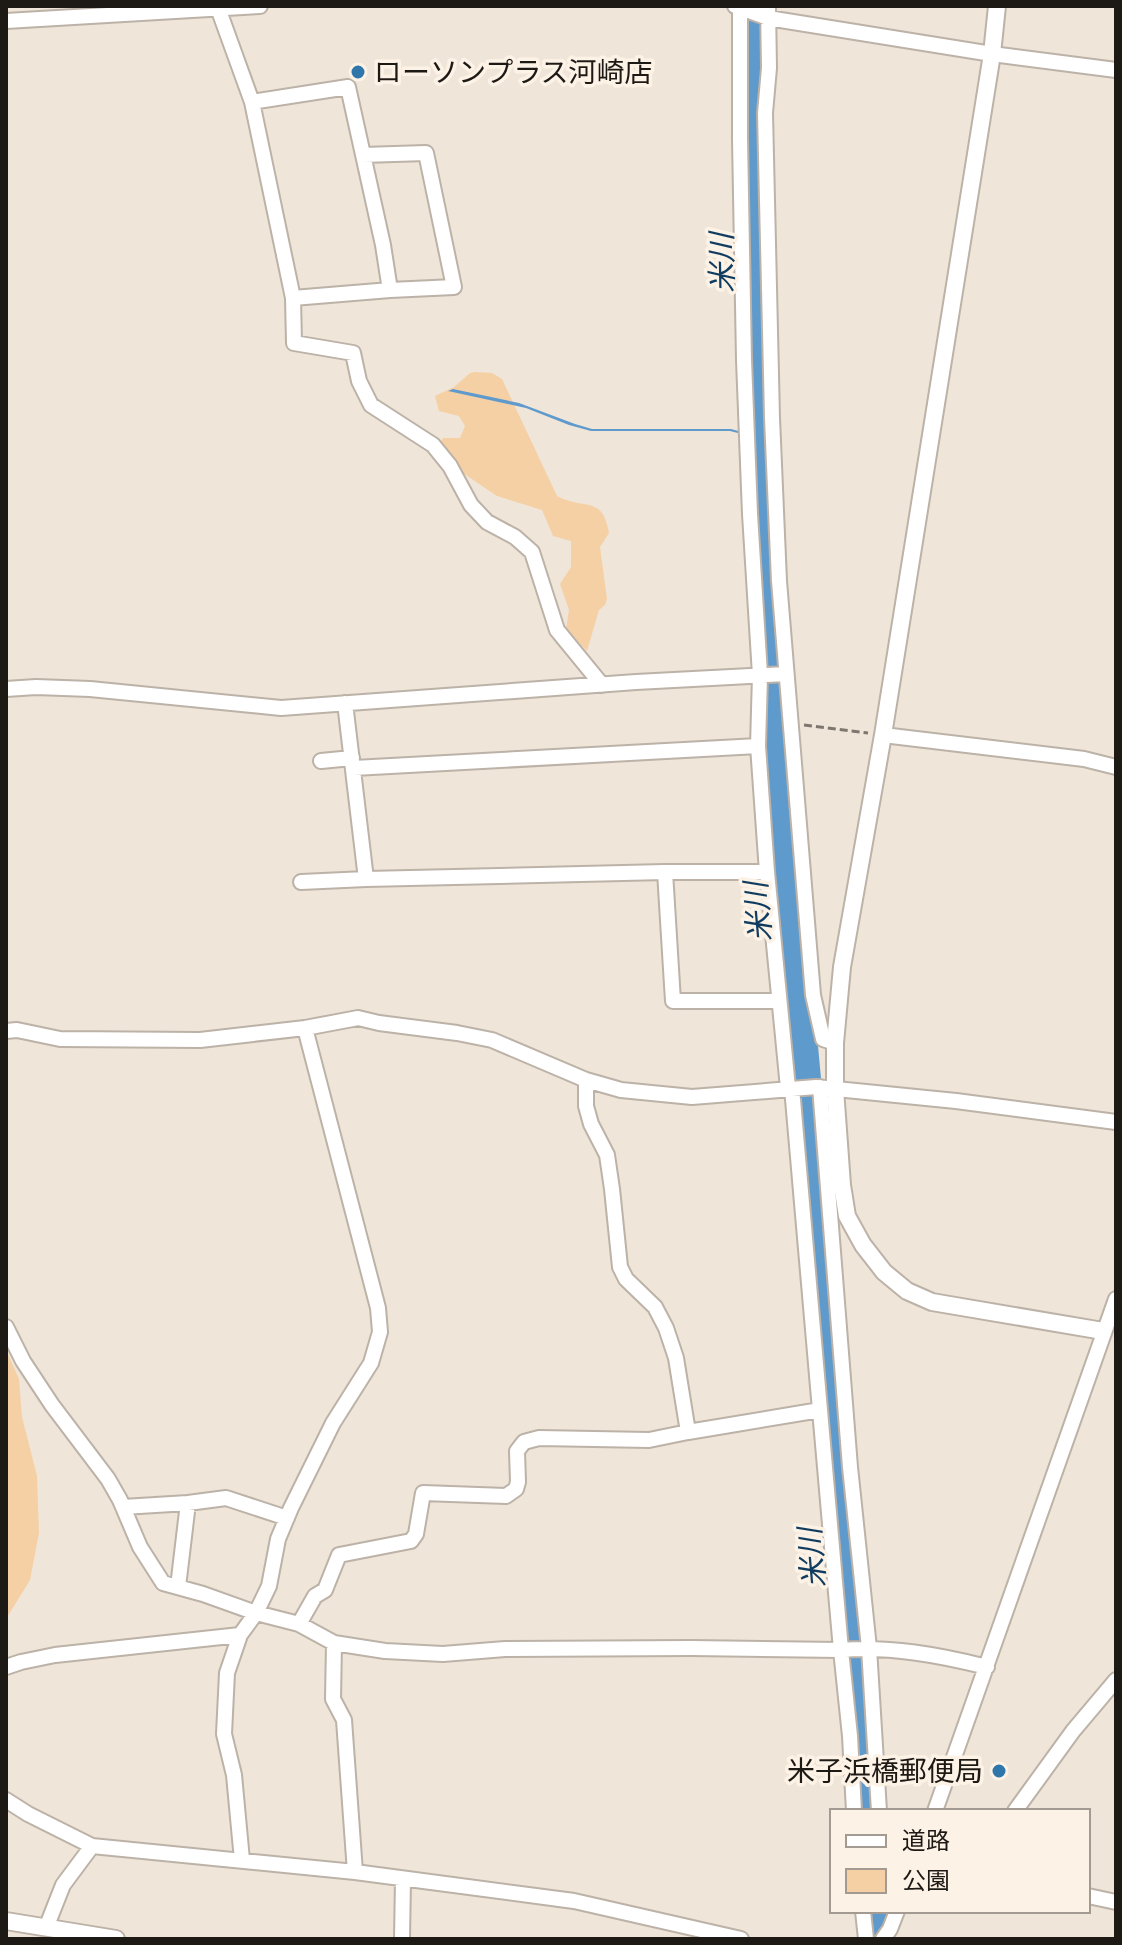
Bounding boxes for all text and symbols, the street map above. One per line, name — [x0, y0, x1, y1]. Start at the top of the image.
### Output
place label: ローソンプラス河崎店 — [374, 56, 653, 89]
marker: ローソンプラス河崎店 — [349, 63, 367, 81]
water label: 米川 — [704, 230, 740, 293]
water label: 米川 — [738, 878, 778, 943]
water label: 米川 — [792, 1524, 832, 1589]
place label: 米子浜橋郵便局 — [787, 1755, 983, 1788]
marker: 米子浜橋郵便局 — [990, 1762, 1008, 1780]
legend — [830, 1809, 1090, 1913]
text: 道路 — [902, 1827, 950, 1855]
text: 公園 — [902, 1867, 950, 1895]

